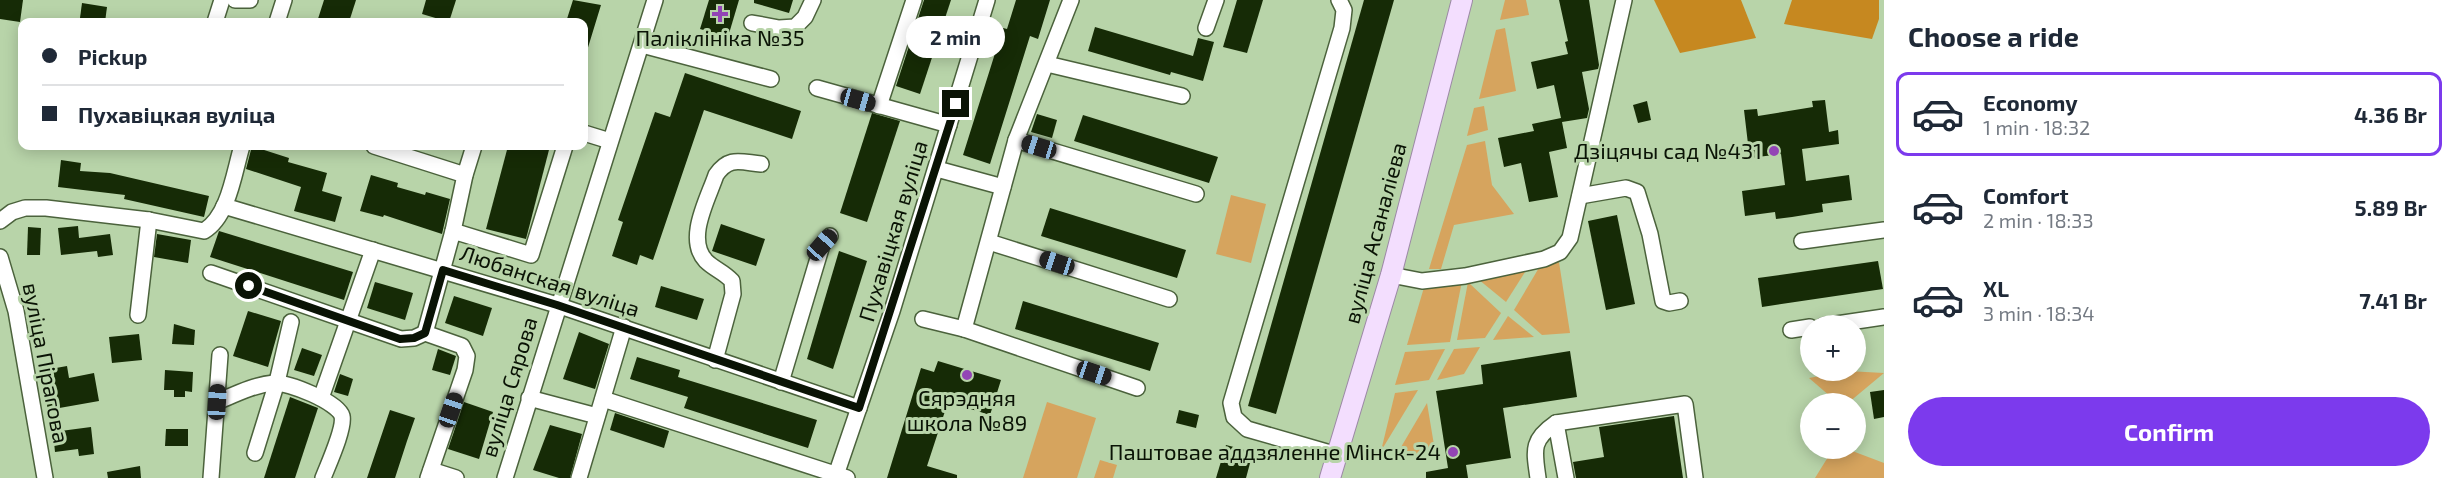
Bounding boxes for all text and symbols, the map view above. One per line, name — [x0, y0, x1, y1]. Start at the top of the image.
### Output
marker: Паліклініка №35 — [711, 5, 729, 23]
callout: 2 min — [906, 17, 1006, 59]
text: Choose a ride — [1908, 20, 2079, 52]
place label: Паліклініка №35 — [635, 24, 805, 50]
text: 2 min — [930, 25, 981, 49]
text: Pickup — [78, 43, 147, 69]
car — [838, 86, 878, 114]
icon: car — [1911, 87, 1965, 141]
text: Economy — [1983, 89, 2078, 115]
route end — [942, 90, 969, 117]
text: Пухавіцкая вуліца — [78, 101, 275, 127]
text: 4.36 Br — [2354, 101, 2427, 127]
text: 1 min · 18:32 — [1983, 115, 2090, 139]
car — [1019, 133, 1059, 161]
street label: Пухавіцкая вуліца — [852, 137, 933, 325]
place label: Дзіцячы сад №431 — [1574, 137, 1762, 163]
street label: вуліца Асаналіева — [1337, 139, 1412, 327]
marker: Дзіцячы сад №431 — [1767, 144, 1781, 158]
icon: car — [1911, 180, 1965, 234]
text: Comfort — [1983, 182, 2068, 208]
text: 5.89 Br — [2355, 194, 2427, 220]
text: 2 min · 18:33 — [1983, 208, 2094, 232]
car — [803, 226, 841, 264]
street label: Любанская вуліца — [457, 239, 643, 322]
car — [1037, 249, 1077, 277]
route start — [235, 272, 262, 299]
icon: car — [1911, 273, 1965, 327]
text: XL — [1983, 275, 2009, 301]
street label: вуліца Пірагова — [18, 280, 75, 446]
text: 7.41 Br — [2359, 287, 2427, 313]
text: 3 min · 18:34 — [1983, 301, 2095, 325]
street label: вуліца Сярова — [474, 313, 543, 460]
map controls — [1800, 315, 1866, 459]
button: + — [1800, 315, 1866, 381]
car — [1074, 359, 1114, 387]
marker: Сярэдняя школа №89 — [960, 368, 974, 382]
car — [207, 384, 227, 420]
place label: Сярэдняя школа №89 — [907, 384, 1027, 435]
car — [437, 390, 465, 430]
button: − — [1800, 393, 1866, 459]
button: Confirm — [1908, 397, 2430, 466]
place label: Паштовае аддзяленне Мінск-24 — [1109, 438, 1441, 464]
marker: Паштовае аддзяленне Мінск-24 — [1446, 445, 1460, 459]

